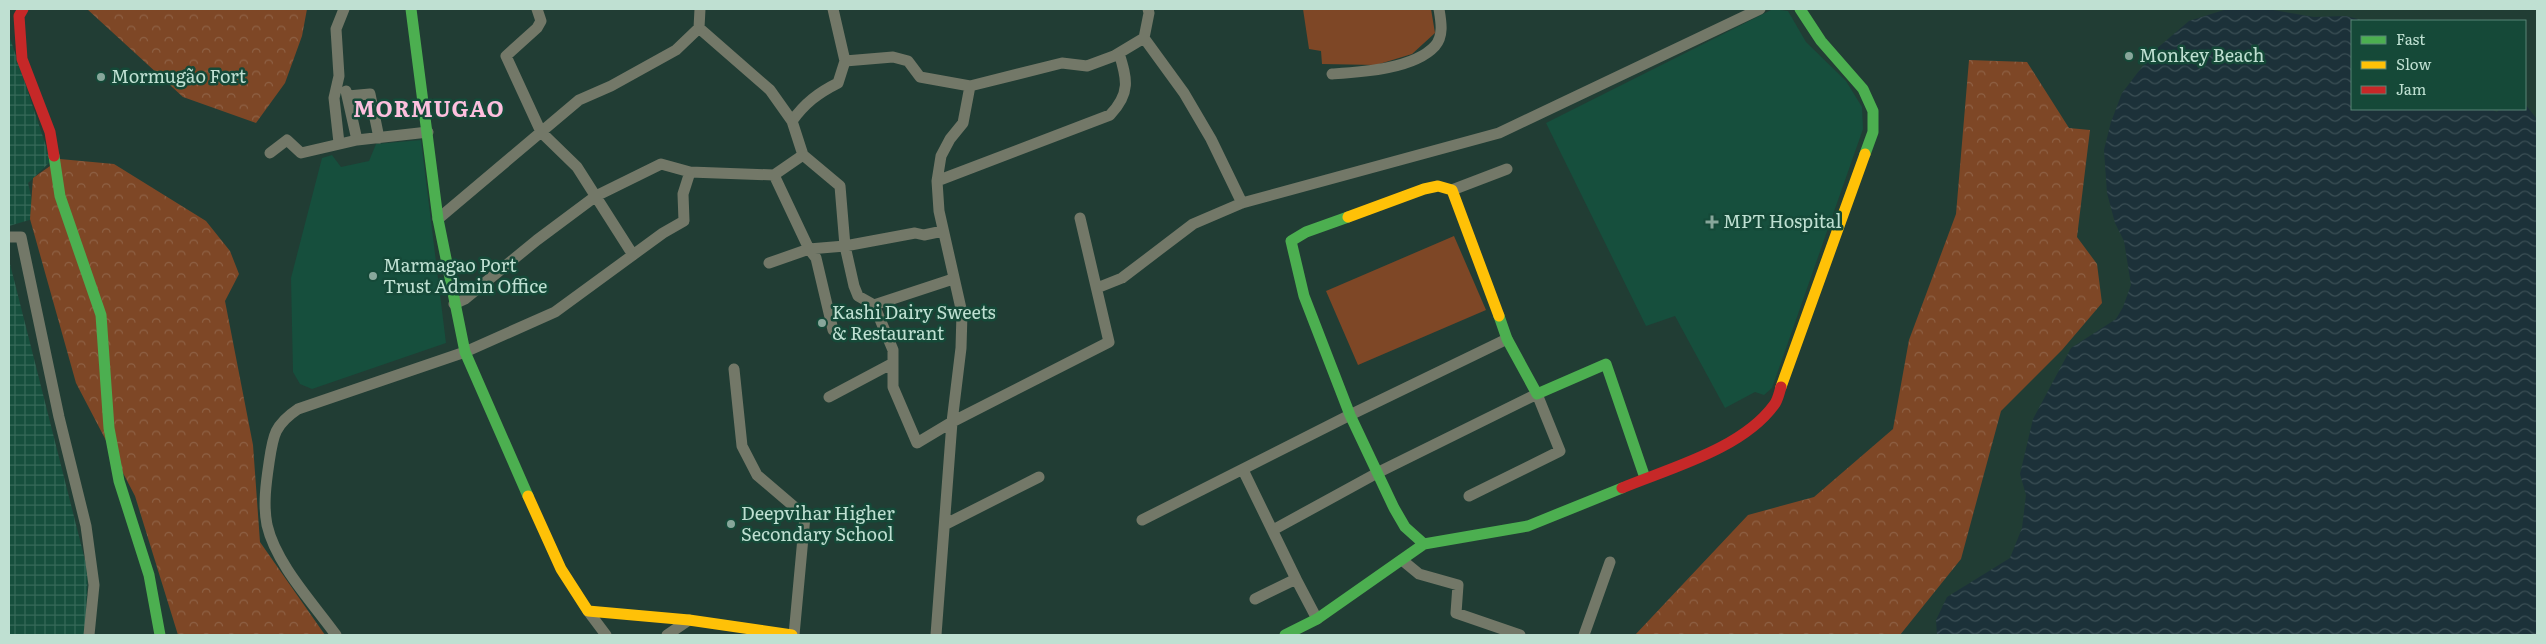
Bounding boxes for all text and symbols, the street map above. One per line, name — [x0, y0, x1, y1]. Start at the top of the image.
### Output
legend — [2351, 20, 2526, 110]
text: Fast — [2396, 27, 2425, 50]
place label: Monkey Beach — [2139, 41, 2264, 68]
marker: Monkey Beach — [2123, 50, 2135, 62]
text: Slow — [2396, 52, 2431, 75]
place label: Mormugão Fort — [111, 62, 247, 89]
marker: Mormugão Fort — [95, 71, 107, 83]
text: Jam — [2396, 77, 2427, 100]
district label: MORMUGAO — [353, 91, 505, 124]
place label: MPT Hospital — [1723, 207, 1842, 234]
marker: MPT Hospital — [1705, 215, 1719, 229]
place label: Marmagao Port Trust Admin Office — [383, 251, 547, 299]
marker: Marmagao Port Trust Admin Office — [367, 270, 379, 282]
place label: Kashi Dairy Sweets & Restaurant — [832, 298, 996, 346]
marker: Kashi Dairy Sweets & Restaurant — [816, 317, 828, 329]
place label: Deepvihar Higher Secondary School — [741, 499, 895, 547]
marker: Deepvihar Higher Secondary School — [725, 518, 737, 530]

